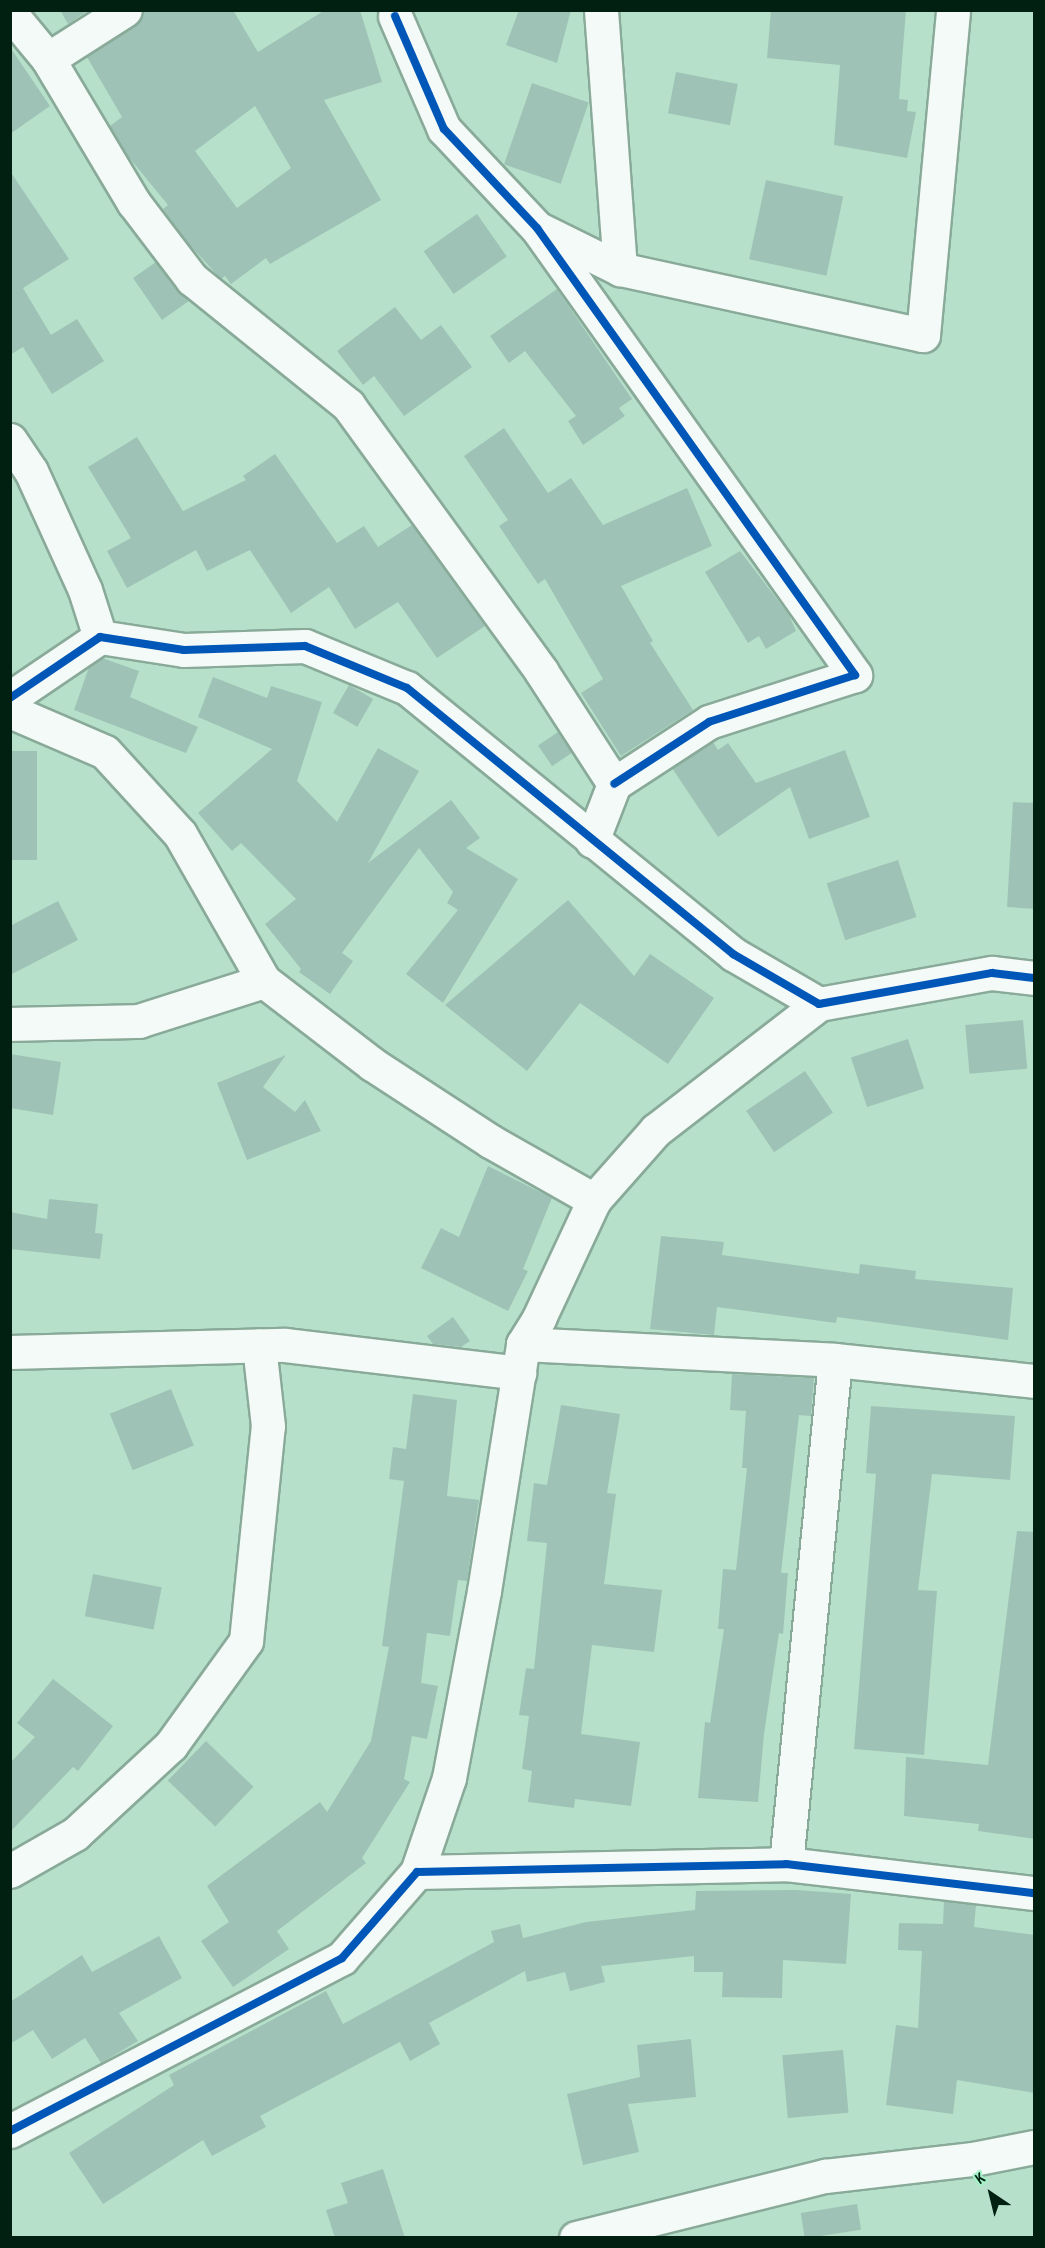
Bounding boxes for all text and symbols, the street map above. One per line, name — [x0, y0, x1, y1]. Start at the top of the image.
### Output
north arrow — [961, 2164, 1021, 2224]
text: K — [972, 2169, 989, 2189]

